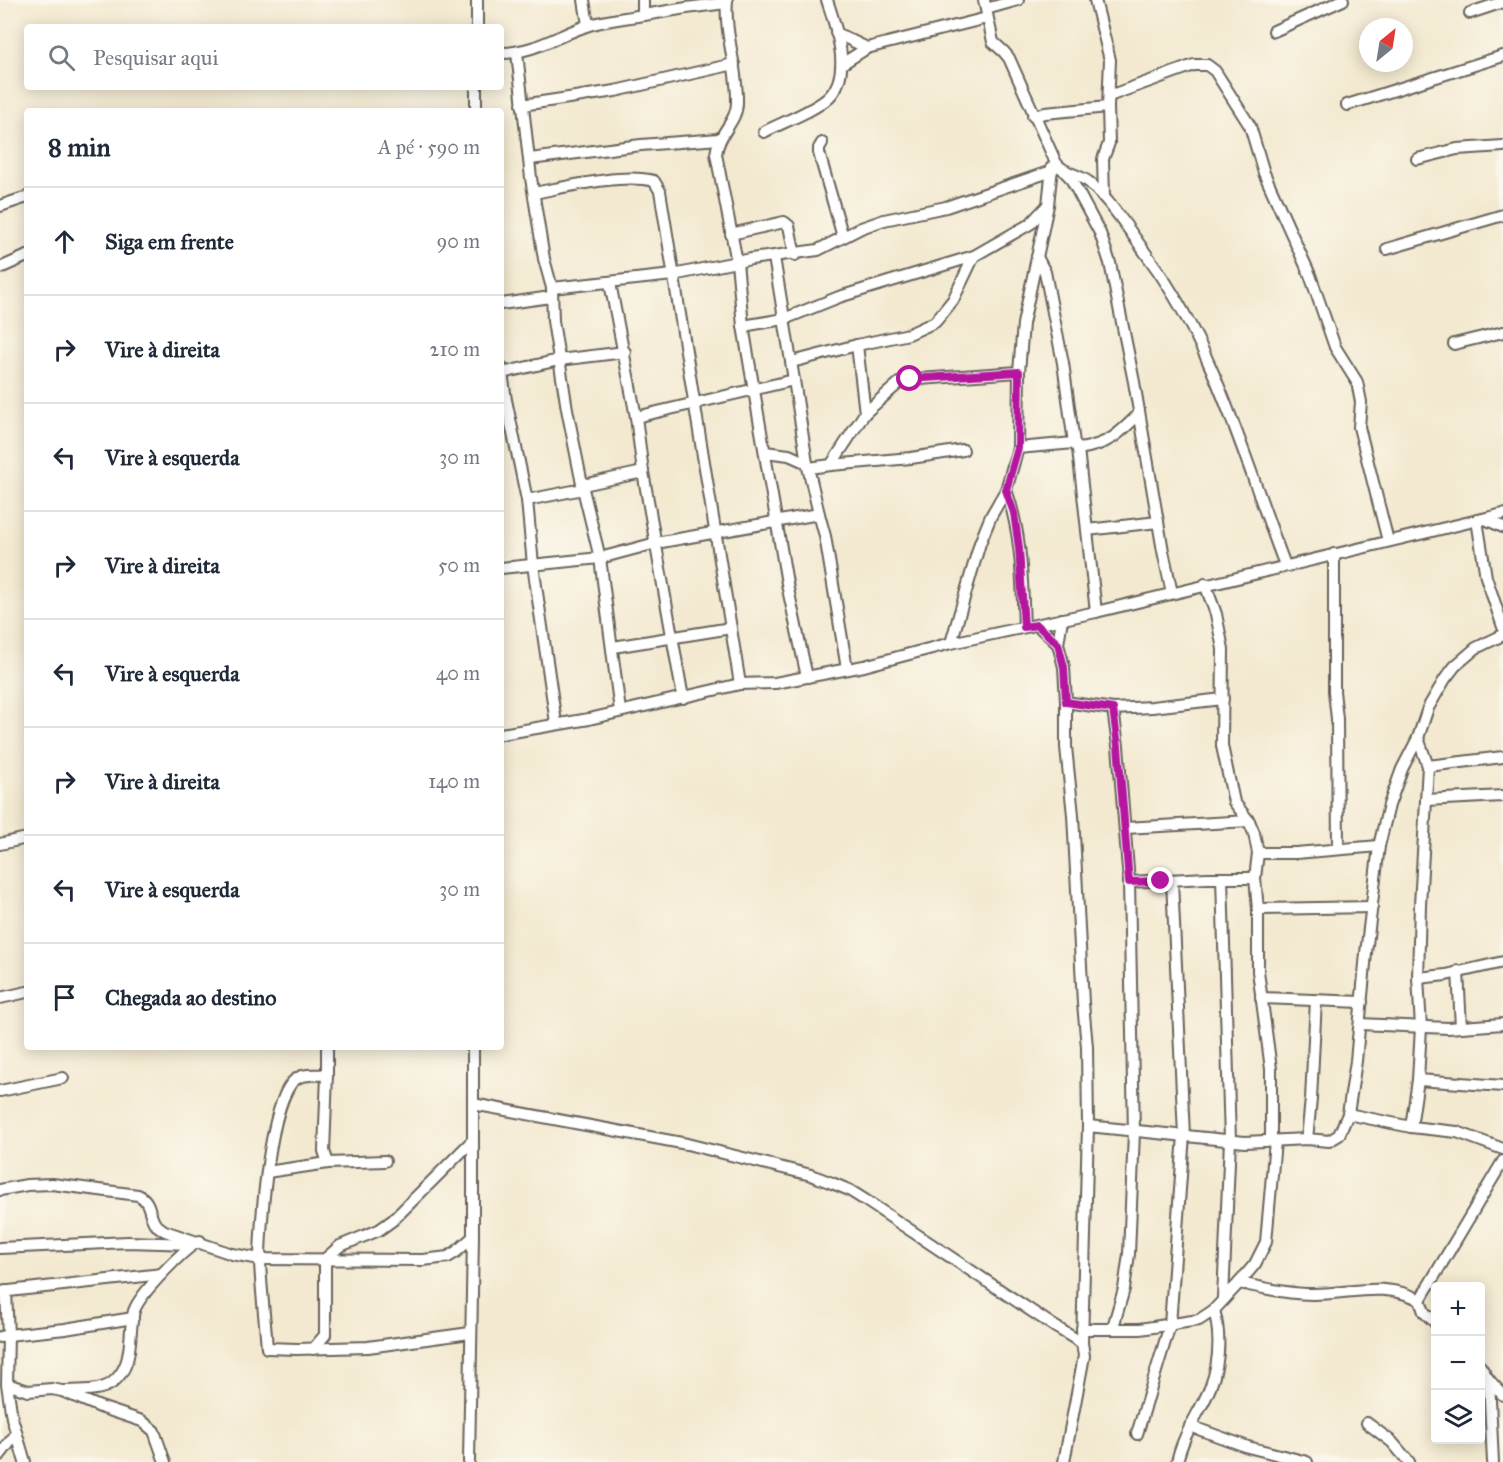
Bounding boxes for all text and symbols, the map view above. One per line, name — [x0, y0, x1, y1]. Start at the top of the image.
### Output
north arrow — [1359, 18, 1413, 72]
search box — [24, 24, 504, 90]
icon: search — [45, 41, 78, 74]
text: Pesquisar aqui — [93, 44, 218, 71]
text: 8 min — [48, 131, 111, 163]
text: A pé · 590 m — [378, 135, 480, 159]
icon: ahead — [48, 225, 81, 258]
text: Siga em frente — [105, 228, 234, 255]
text: 90 m — [437, 229, 480, 253]
icon: right — [48, 333, 81, 366]
text: Vire à direita — [105, 336, 220, 363]
text: 210 m — [430, 337, 480, 361]
route start — [896, 365, 922, 391]
icon: left — [48, 441, 81, 474]
text: Vire à esquerda — [105, 444, 239, 471]
text: 30 m — [439, 445, 480, 469]
icon: right — [48, 549, 81, 582]
text: Vire à direita — [105, 552, 220, 579]
text: 50 m — [438, 553, 480, 577]
icon: left — [48, 657, 81, 690]
text: Vire à esquerda — [105, 660, 239, 687]
text: 40 m — [436, 661, 480, 685]
icon: right — [48, 765, 81, 798]
text: Vire à direita — [105, 768, 220, 795]
text: 140 m — [428, 769, 480, 793]
route end — [1147, 867, 1173, 893]
icon: left — [48, 873, 81, 906]
text: Vire à esquerda — [105, 876, 239, 903]
text: 30 m — [439, 877, 480, 901]
icon: arrive — [48, 981, 81, 1014]
text: Chegada ao destino — [105, 984, 276, 1011]
map controls — [1431, 1282, 1485, 1444]
button: + — [1431, 1282, 1485, 1336]
button: − — [1431, 1336, 1485, 1390]
button: layers — [1431, 1390, 1485, 1444]

